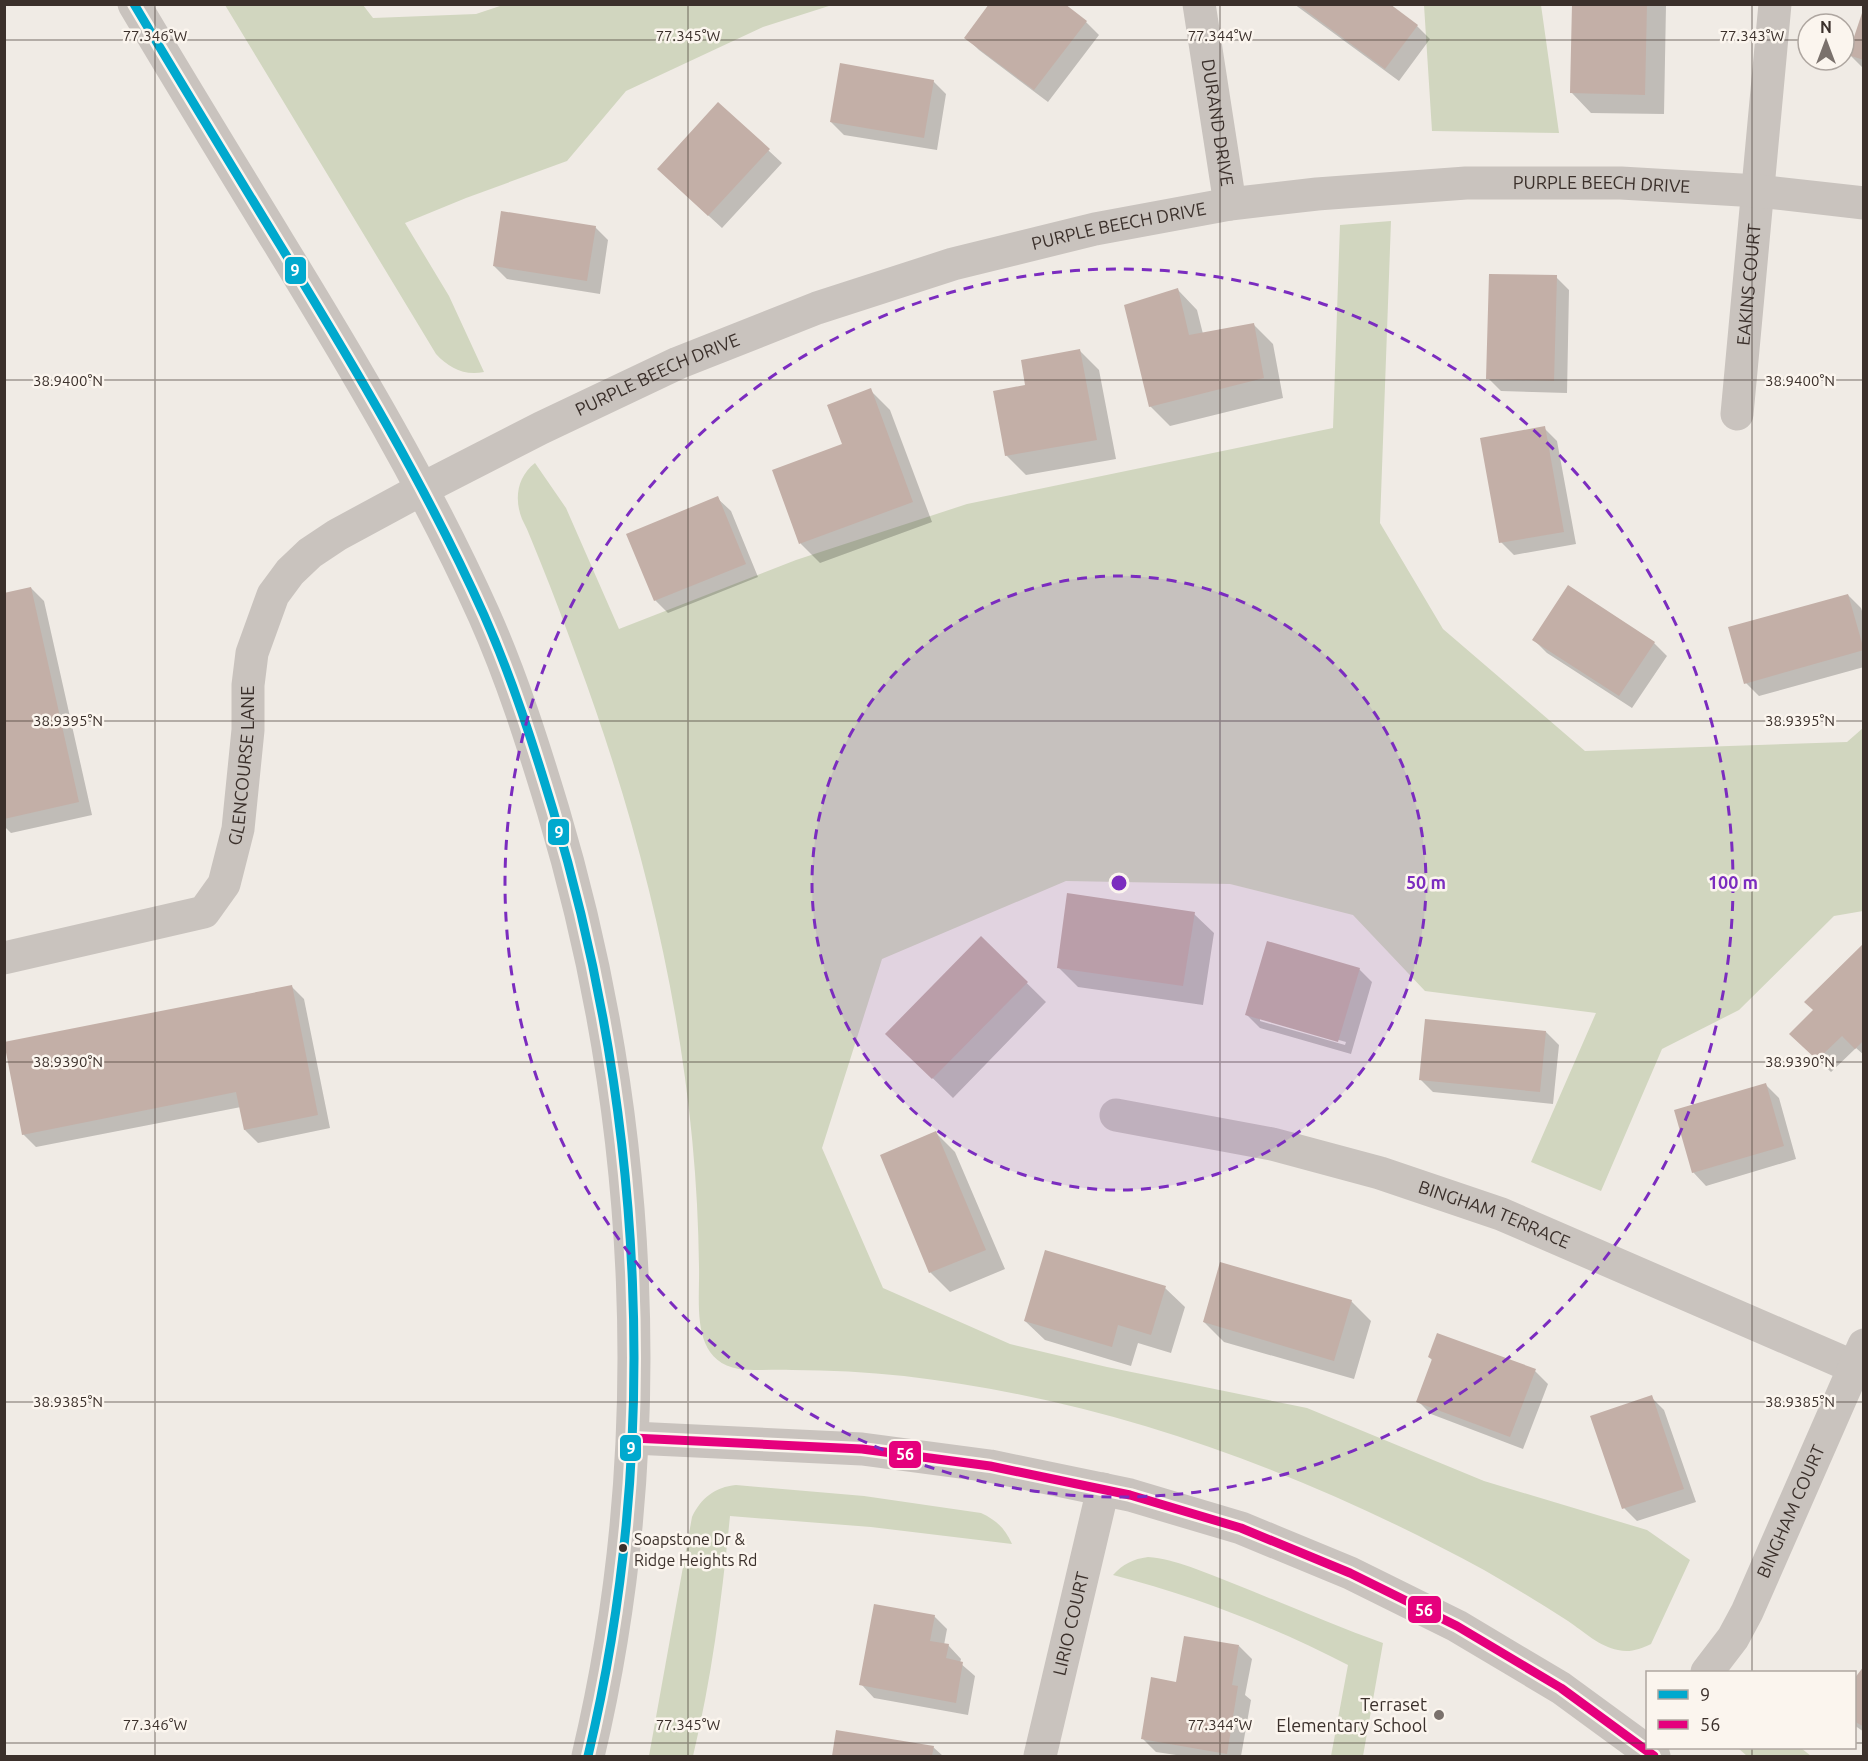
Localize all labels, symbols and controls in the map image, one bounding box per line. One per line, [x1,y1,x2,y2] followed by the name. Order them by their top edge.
[1796,12,1856,72] north arrow
[1820,18,1832,36] text: N
[123,27,187,44] text: 77.346°W
[656,27,720,44] text: 77.345°W
[1188,27,1252,44] text: 77.344°W
[1720,27,1784,44] text: 77.343°W
[1199,58,1238,187] street label: DURAND DRIVE
[1513,172,1691,196] street label: PURPLE BEECH DRIVE
[1029,198,1207,253] street label: PURPLE BEECH DRIVE
[1732,223,1764,346] street label: EAKINS COURT
[284,256,307,285] line badge: 9
[290,261,300,279] text: 9
[572,329,742,419] street label: PURPLE BEECH DRIVE
[33,372,103,389] text: 38.9400°N
[1765,372,1835,389] text: 38.9400°N
[223,686,257,847] street label: GLENCOURSE LANE
[33,712,103,729] text: 38.9395°N
[1765,712,1835,729] text: 38.9395°N
[547,818,570,846] line badge: 9
[554,823,564,841] text: 9
[1406,872,1446,892] text: 50 m
[1708,872,1758,892] text: 100 m
[1109,873,1129,893] centre of rings
[33,1053,103,1070] text: 38.9390°N
[1765,1053,1835,1070] text: 38.9390°N
[1416,1176,1573,1252] street label: BINGHAM TERRACE
[33,1393,103,1410] text: 38.9385°N
[1765,1393,1835,1410] text: 38.9385°N
[619,1434,642,1462] line badge: 9
[626,1439,636,1457] text: 9
[888,1440,922,1469] line badge: 56
[1752,1442,1828,1581] street label: BINGHAM COURT
[896,1445,914,1463] text: 56
[634,1530,757,1569] place label: Soapstone Dr & Ridge Heights Rd
[617,1542,629,1554] marker: Soapstone Dr & Ridge Heights Rd
[1048,1569,1092,1677] street label: LIRIO COURT
[1407,1595,1442,1624] line badge: 56
[1415,1601,1433,1619] text: 56
[1646,1671,1856,1749] legend
[1700,1684,1710,1704] text: 9
[1276,1694,1427,1735] place label: Terraset Elementary School
[1432,1708,1446,1722] marker: Terraset Elementary School
[1700,1714,1720,1734] text: 56
[123,1716,187,1733] text: 77.346°W
[656,1716,720,1733] text: 77.345°W
[1188,1716,1252,1733] text: 77.344°W

